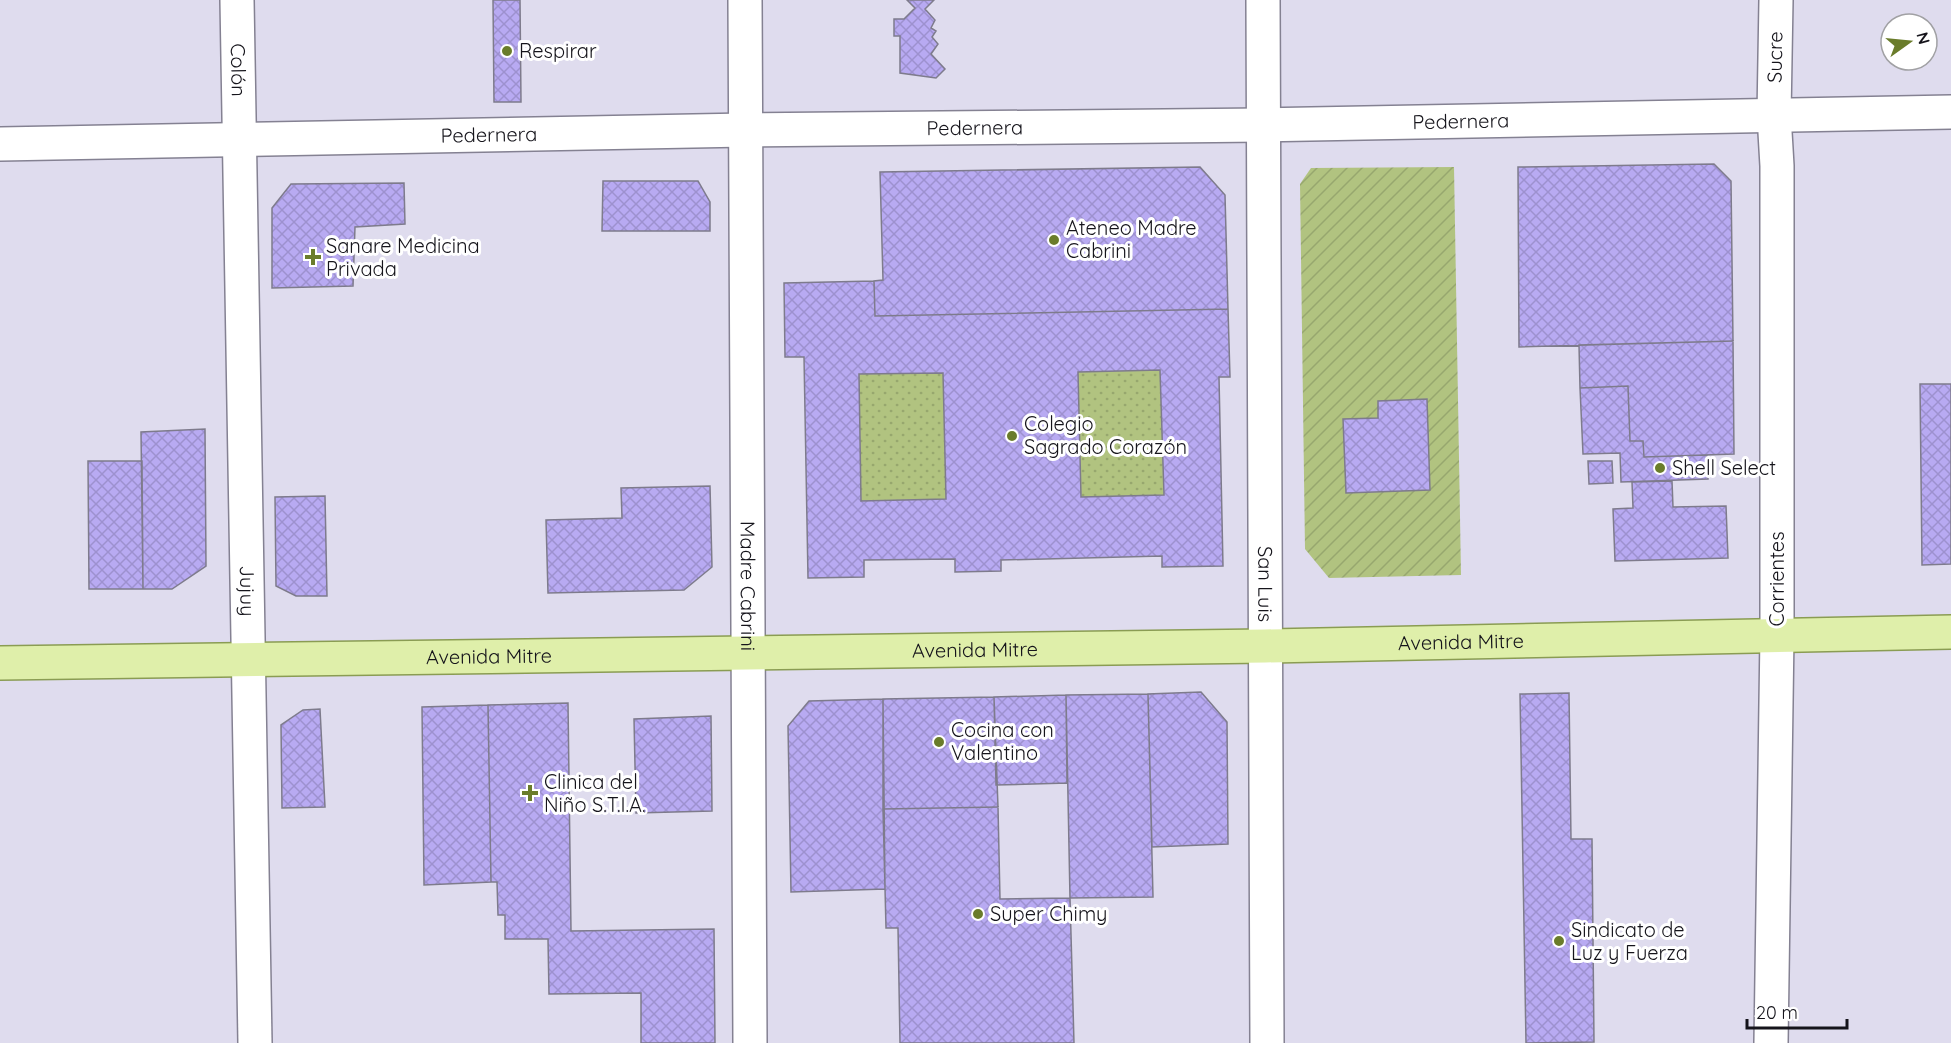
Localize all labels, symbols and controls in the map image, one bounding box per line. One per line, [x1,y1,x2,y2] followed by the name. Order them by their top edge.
[1879,12,1939,72] north arrow
[1912,30,1935,46] text: N
[1762,31,1787,83] street label: Sucre
[519,38,597,63] place label: Respirar
[226,43,252,97] street label: Colón
[500,44,514,58] marker: Respirar
[1412,107,1509,134] street label: Pedernera
[926,114,1023,140] street label: Pedernera
[440,121,537,148] street label: Pedernera
[1066,215,1197,263] place label: Ateneo Madre Cabrini
[326,233,480,281] place label: Sanare Medicina Privada
[1047,233,1061,247] marker: Ateneo Madre Cabrini
[304,248,322,266] marker: Sanare Medicina Privada
[1024,411,1187,459] place label: Colegio Sagrado Corazón
[1005,429,1019,443] marker: Colegio Sagrado Corazón
[1672,455,1776,480] place label: Shell Select
[1653,461,1667,475] marker: Shell Select
[735,521,761,651] street label: Madre Cabrini
[1764,531,1789,627] street label: Corrientes
[1253,546,1278,622] street label: San Luis
[235,565,261,617] street label: Jujuy
[1398,628,1524,655] street label: Avenida Mitre
[912,636,1038,663] street label: Avenida Mitre
[426,643,552,669] street label: Avenida Mitre
[951,717,1054,765] place label: Cocina con Valentino
[932,735,946,749] marker: Cocina con Valentino
[544,769,646,817] place label: Clinica del Niño S.T.I.A.
[521,784,539,802] marker: Clinica del Niño S.T.I.A.
[990,901,1107,926] place label: Super Chimy
[971,907,985,921] marker: Super Chimy
[1571,917,1688,965] place label: Sindicato de Luz y Fuerza
[1552,934,1566,948] marker: Sindicato de Luz y Fuerza
[1747,992,1848,1030] scale bar
[1756,1001,1798,1024] text: 20 m

